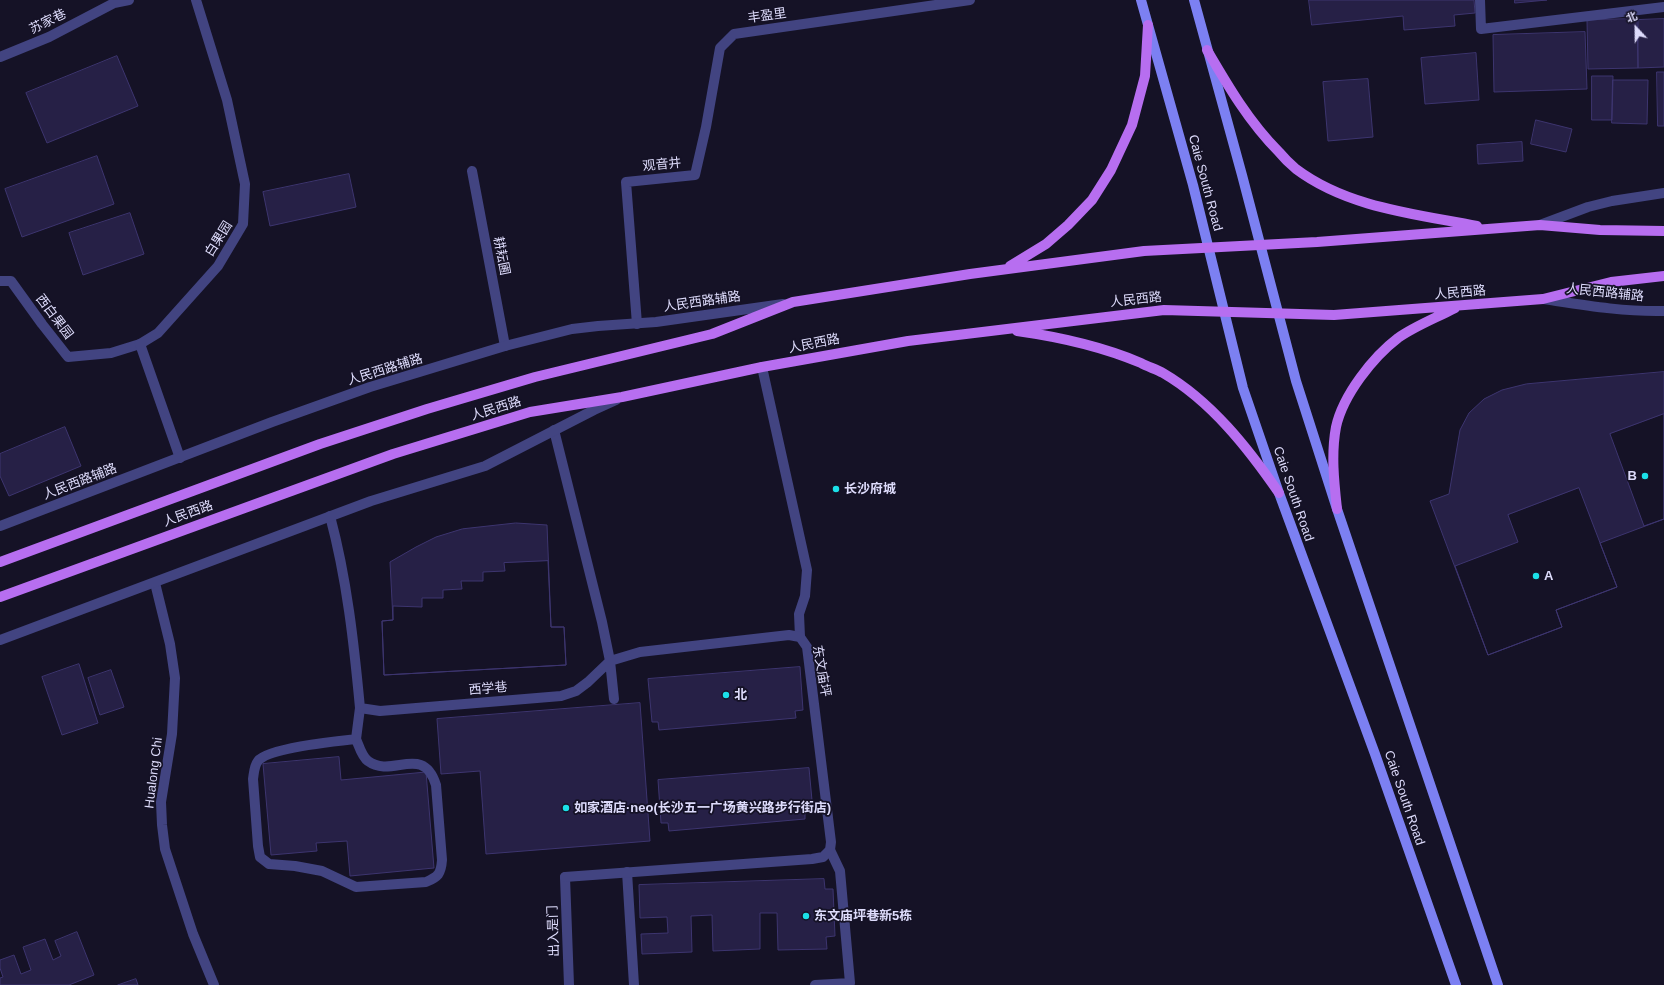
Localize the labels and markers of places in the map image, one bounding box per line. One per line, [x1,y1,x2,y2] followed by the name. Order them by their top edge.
[1628,468,1637,484] place label: B
[1640,471,1650,481] marker: B
[844,481,896,497] place label: 长沙府城
[831,484,841,494] marker: 长沙府城
[1544,568,1553,584] place label: A
[1531,571,1541,581] marker: A
[734,687,747,703] place label: 北
[721,690,731,700] marker: 北
[574,800,831,816] place label: 如家酒店·neo(长沙五一广场黄兴路步行街店)
[561,803,571,813] marker: 如家酒店·neo(长沙五一广场黄兴路步行街店)
[814,908,912,924] place label: 东文庙坪巷新5栋
[801,911,811,921] marker: 东文庙坪巷新5栋

